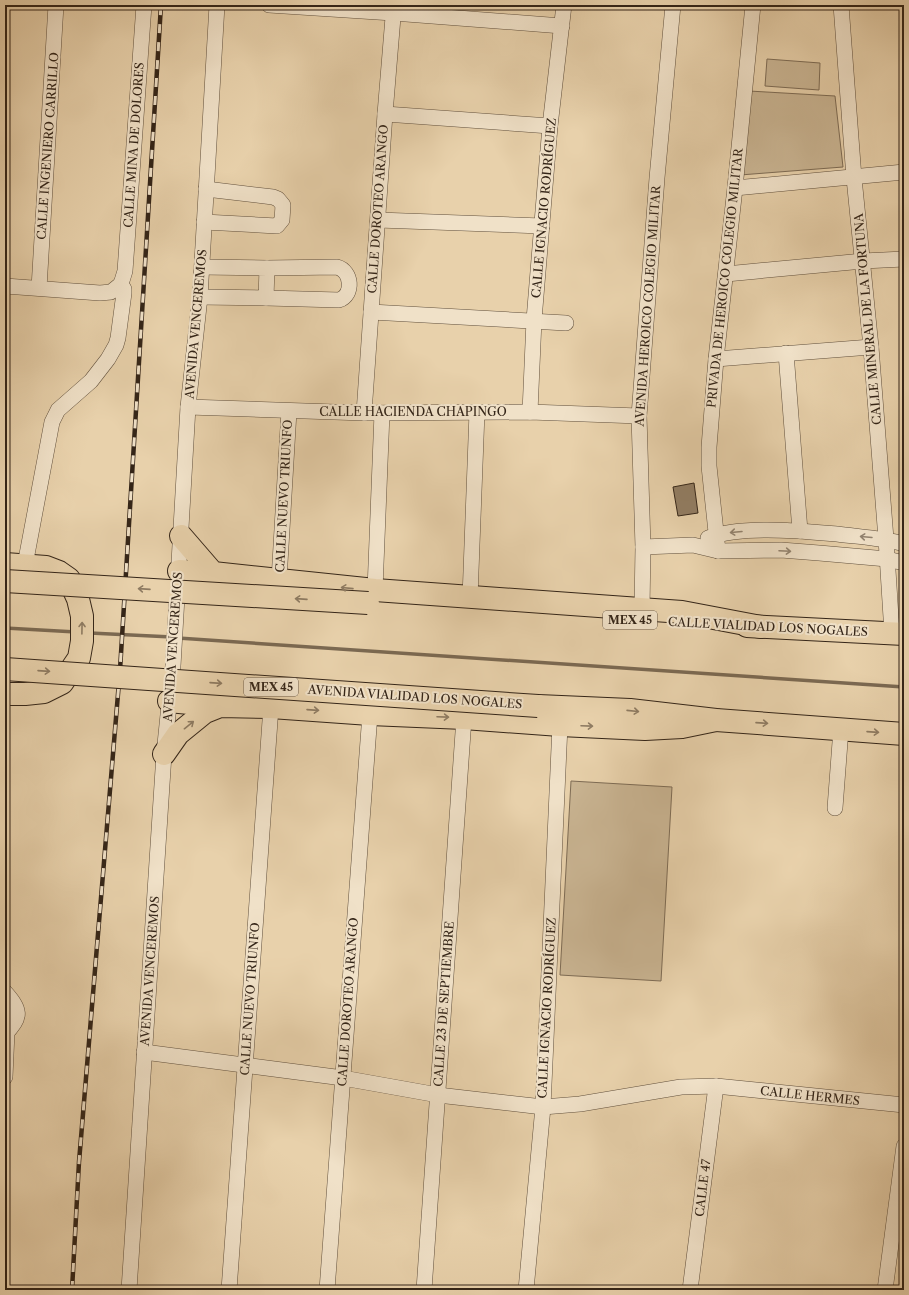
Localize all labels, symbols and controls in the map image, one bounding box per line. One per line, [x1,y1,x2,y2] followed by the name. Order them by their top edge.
[33,52,62,240] street label: CALLE INGENIERO CARRILLO
[120,62,147,228] street label: CALLE MINA DE DOLORES
[527,117,559,299] street label: CALLE IGNACIO RODRÍGUEZ
[364,124,391,294] street label: CALLE DOROTEO ARANGO
[703,146,746,408] street label: PRIVADA DE HEROICO COLEGIO MILITAR
[632,184,663,428] street label: AVENIDA HEROICO COLEGIO MILITAR
[851,212,884,425] street label: CALLE MINERAL DE LA FORTUNA
[181,248,210,400] street label: AVENIDA VENCEREMOS
[319,404,507,419] street label: CALLE HACIENDA CHAPINGO
[272,419,295,573] street label: CALLE NUEVO TRIUNFO
[730,528,743,536] one-way arrow
[860,533,873,541] one-way arrow
[778,547,791,554] one-way arrow
[160,571,185,723] street label: AVENIDA VENCEREMOS
[341,584,354,591] one-way arrow
[138,586,151,593] one-way arrow
[295,595,308,603] one-way arrow
[603,611,657,629] road number: MEX 45
[668,614,868,639] street label: CALLE VIALIDAD LOS NOGALES
[78,622,86,635] one-way arrow
[37,667,50,674] one-way arrow
[244,678,298,696] road number: MEX 45
[209,679,222,686] one-way arrow
[306,681,523,711] street label: AVENIDA VIALIDAD LOS NOGALES
[306,706,319,714] one-way arrow
[626,707,639,714] one-way arrow
[436,713,449,721] one-way arrow
[184,720,194,729] one-way arrow
[755,720,768,727] one-way arrow
[580,722,593,729] one-way arrow
[866,728,879,735] one-way arrow
[137,895,162,1047] street label: AVENIDA VENCEREMOS
[334,917,361,1087] street label: CALLE DOROTEO ARANGO
[533,917,559,1099] street label: CALLE IGNACIO RODRÍGUEZ
[430,921,457,1087] street label: CALLE 23 DE SEPTIEMBRE
[237,922,262,1076] street label: CALLE NUEVO TRIUNFO
[759,1083,861,1108] street label: CALLE HERMES
[692,1158,714,1218] street label: CALLE 47

